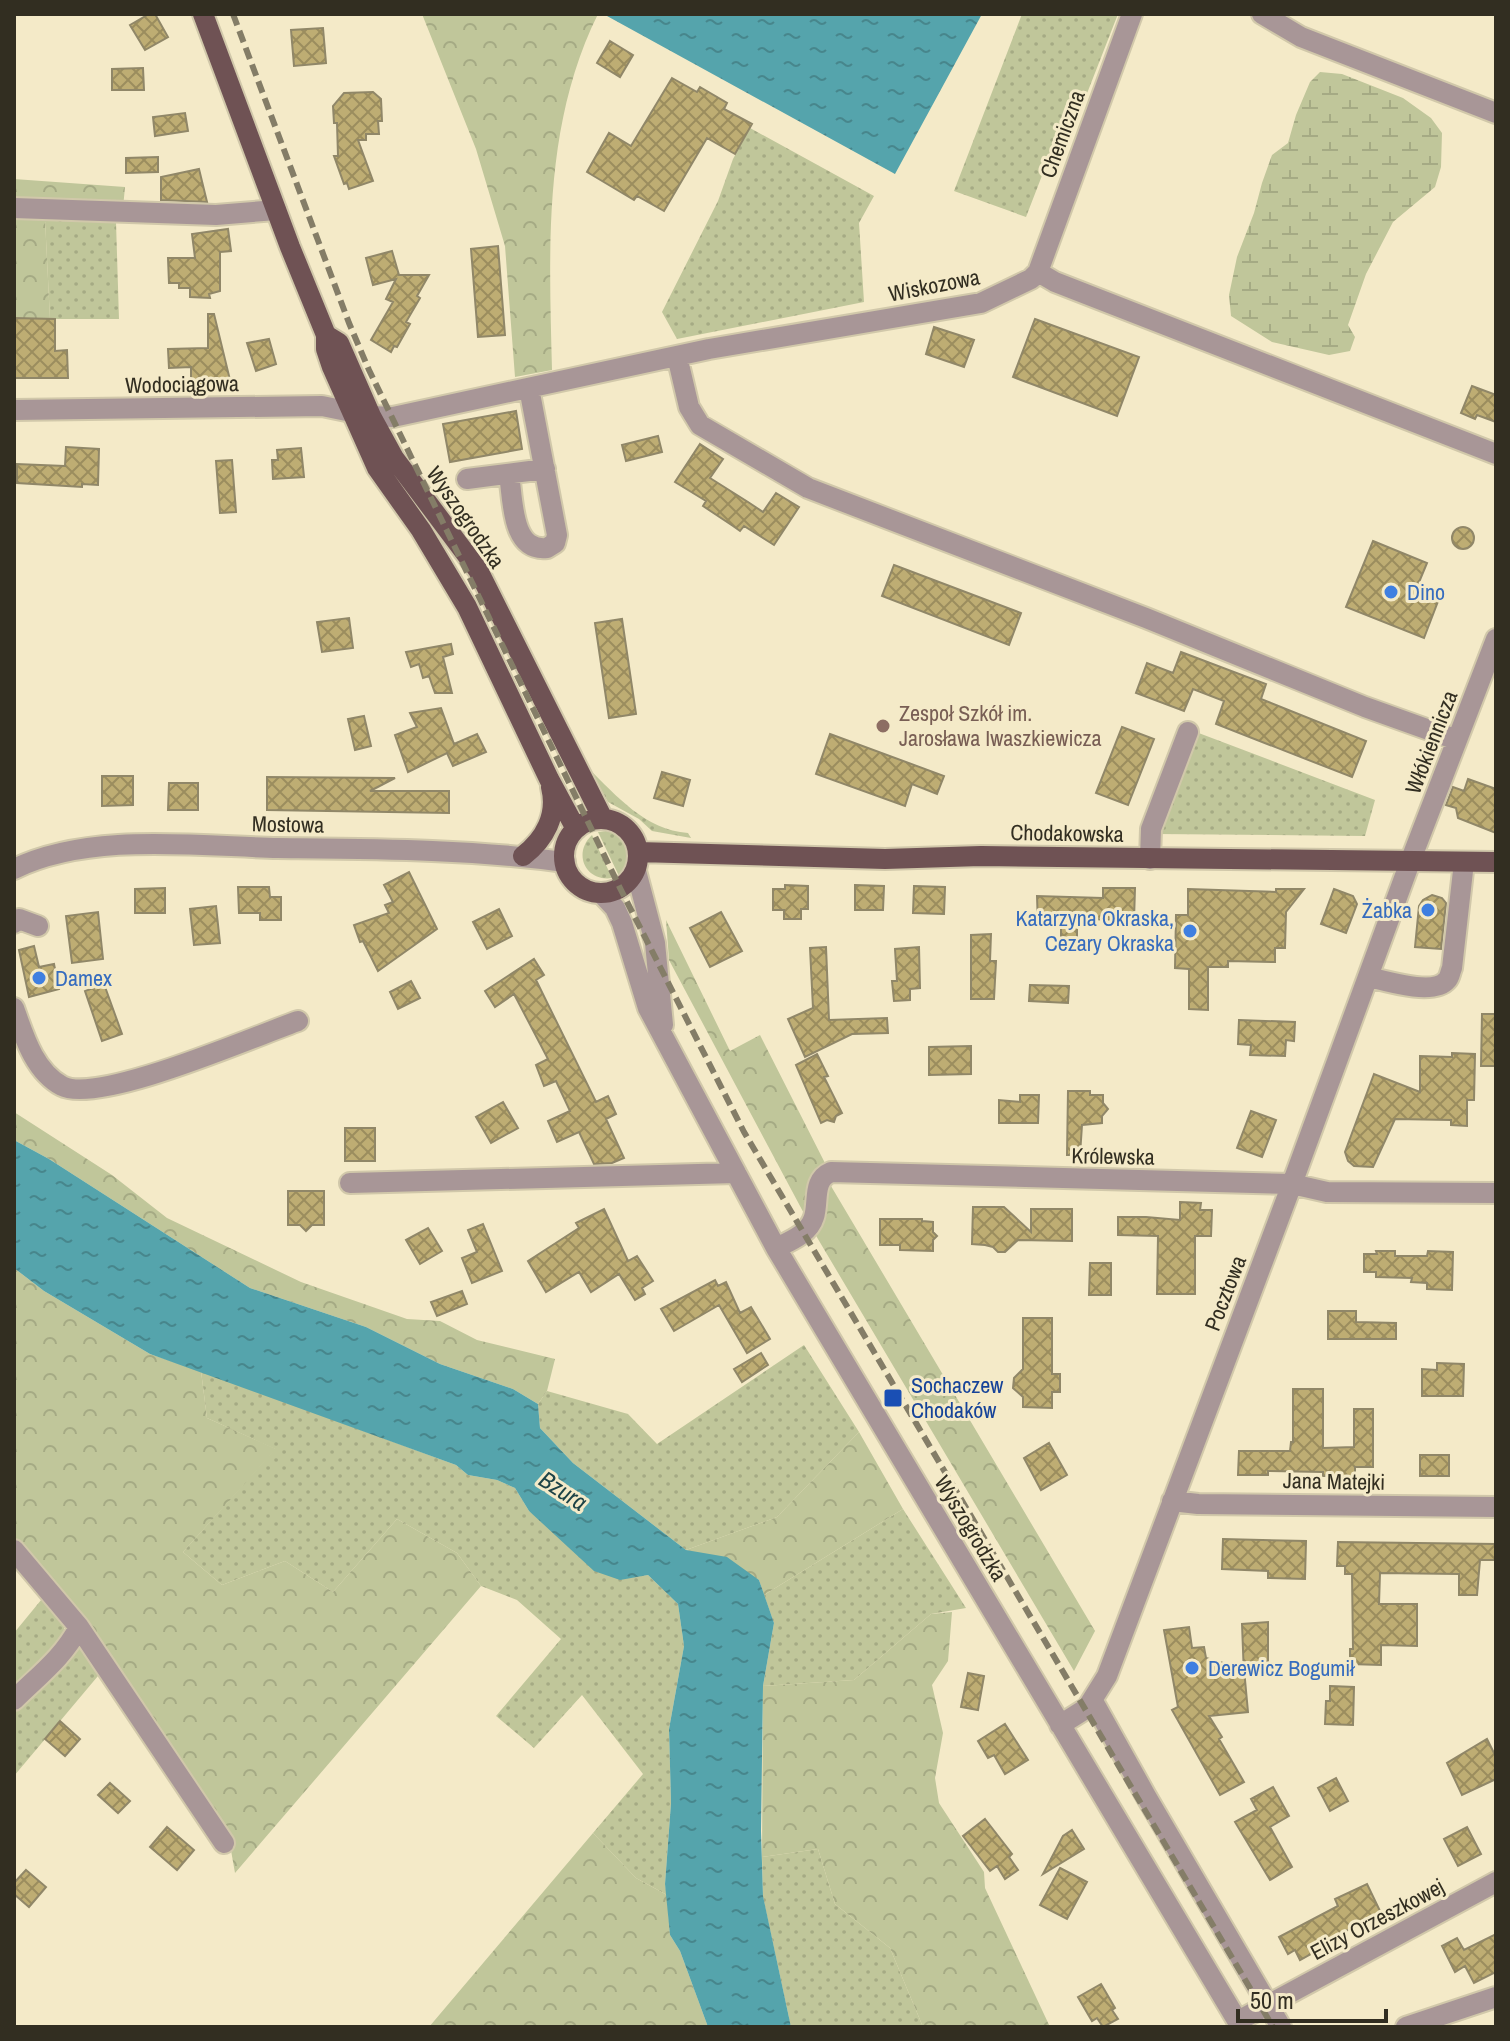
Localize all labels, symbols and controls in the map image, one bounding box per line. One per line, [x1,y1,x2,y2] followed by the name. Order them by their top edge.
[1032,86,1092,182] street label: Chemiczna
[886,261,982,309] street label: Wiskozowa
[125,368,239,400] street label: Wodociągowa
[420,460,512,574] street label: Wyszogrodzka
[1407,577,1445,607] place label: Dino
[1382,583,1400,601] marker: Dino
[1398,686,1464,798] street label: Włókiennicza
[899,698,1102,753] place label: Zespoł Szkół im. Jarosława Iwaszkiewicza
[874,717,892,735] marker: Zespoł Szkół im. Jarosława Iwaszkiewicza
[252,808,324,840] street label: Mostowa
[1010,817,1124,849] street label: Chodakowska
[1362,895,1412,925] place label: Żabka
[1419,901,1437,919] marker: Żabka
[1016,903,1174,958] place label: Katarzyna Okraska, Cezary Okraska
[1181,922,1199,940] marker: Katarzyna Okraska, Cezary Okraska
[55,963,112,993] place label: Damex
[30,969,48,987] marker: Damex
[1071,1140,1155,1172] street label: Królewska
[1197,1251,1253,1335] street label: Pocztowa
[911,1370,1003,1425] place label: Sochaczew Chodaków
[882,1387,904,1409] marker: Sochaczew Chodaków
[533,1463,594,1518] water label: Bzura
[1283,1465,1385,1497] street label: Jana Matejki
[928,1470,1014,1586] street label: Wyszogrodzka
[1208,1653,1355,1683] place label: Derewicz Bogumił
[1183,1659,1201,1677] marker: Derewicz Bogumił
[1305,1871,1449,1967] street label: Elizy Orzeszkowej
[1238,1973,1386,2023] scale bar
[1250,1984,1294,2016] text: 50 m

